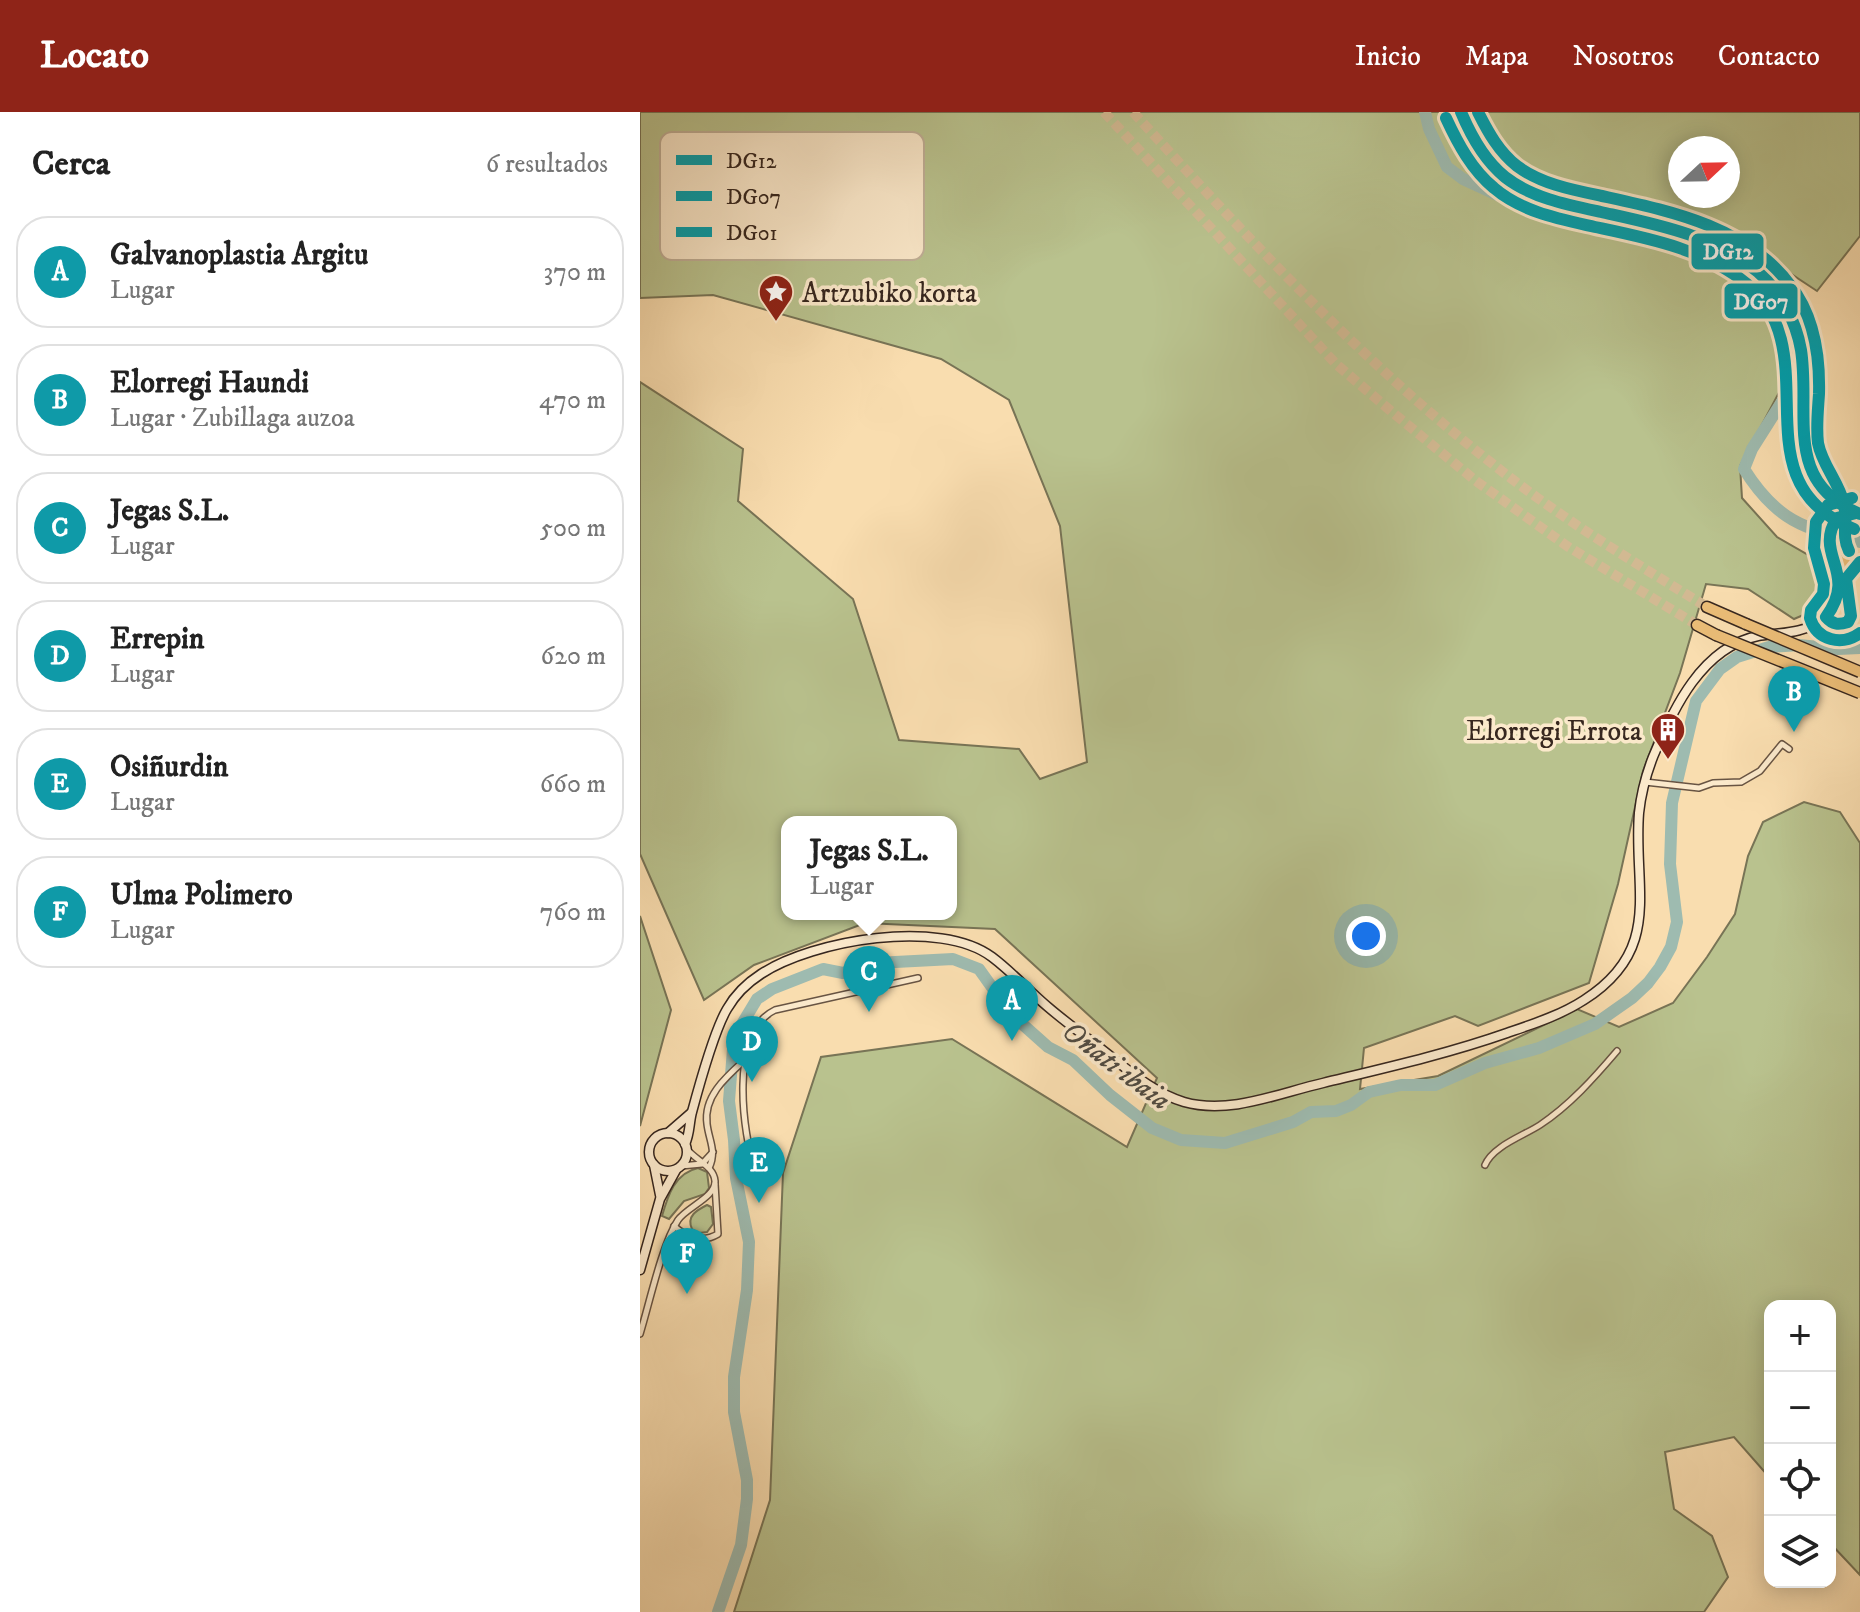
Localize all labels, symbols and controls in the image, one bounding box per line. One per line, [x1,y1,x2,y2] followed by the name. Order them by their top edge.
[40,32,149,80] text: Locato
[1355,39,1421,74] text: Inicio
[1465,39,1528,74] text: Mapa
[1572,39,1674,74] text: Nosotros
[1718,39,1820,74] text: Contacto
[660,132,924,260] legend
[1668,136,1740,208] north arrow
[32,143,110,185] text: Cerca
[486,148,608,181] text: 6 resultados
[726,148,777,175] text: DG12
[726,184,781,211] text: DG07
[726,220,778,247] text: DG01
[1690,232,1765,271] line badge: DG12
[110,237,368,274] text: Galvanoplastia Argitu
[1703,239,1755,266] text: DG12
[52,256,68,289] text: A
[544,256,606,289] text: 370 m
[757,273,795,323] place icon: Artzubiko korta
[110,274,175,307] text: Lugar
[802,276,977,311] place label: Artzubiko korta
[1723,282,1799,320] line badge: DG07
[1733,289,1789,316] text: DG07
[110,365,309,402] text: Elorregi Haundi
[52,384,68,417] text: B
[539,384,606,417] text: 470 m
[110,402,355,435] text: Lugar · Zubillaga auzoa
[110,493,229,530] text: Jegas S.L.
[51,512,69,545] text: C
[540,512,606,545] text: 500 m
[110,530,175,563] text: Lugar
[110,621,204,658] text: Errepin
[50,640,70,673] text: D
[541,640,606,673] text: 620 m
[110,658,175,691] text: Lugar
[1768,666,1820,732] pin: B
[1649,711,1687,761] building icon: Elorregi Errota
[1466,714,1642,749] place label: Elorregi Errota
[110,749,228,786] text: Osiñurdin
[51,768,69,801] text: E
[540,768,606,801] text: 660 m
[110,786,175,819] text: Lugar
[781,816,957,920] popup
[809,833,929,870] text: Jegas S.L.
[809,870,874,903] text: Lugar
[110,877,293,914] text: Ulma Polimero
[52,896,68,929] text: F
[540,896,606,929] text: 760 m
[110,914,175,947] text: Lugar
[1346,916,1386,956] your location
[843,946,895,1012] pin: C
[986,975,1038,1041] pin: A
[1054,1013,1178,1119] water label: Oñati ibaia
[726,1016,778,1082] pin: D
[733,1137,785,1203] pin: E
[661,1228,713,1294] pin: F
[1764,1300,1836,1588] map controls
[1764,1300,1836,1372] button: +
[1764,1372,1836,1444] button: −
[1764,1444,1836,1516] button: locate
[1764,1516,1836,1588] button: layers

